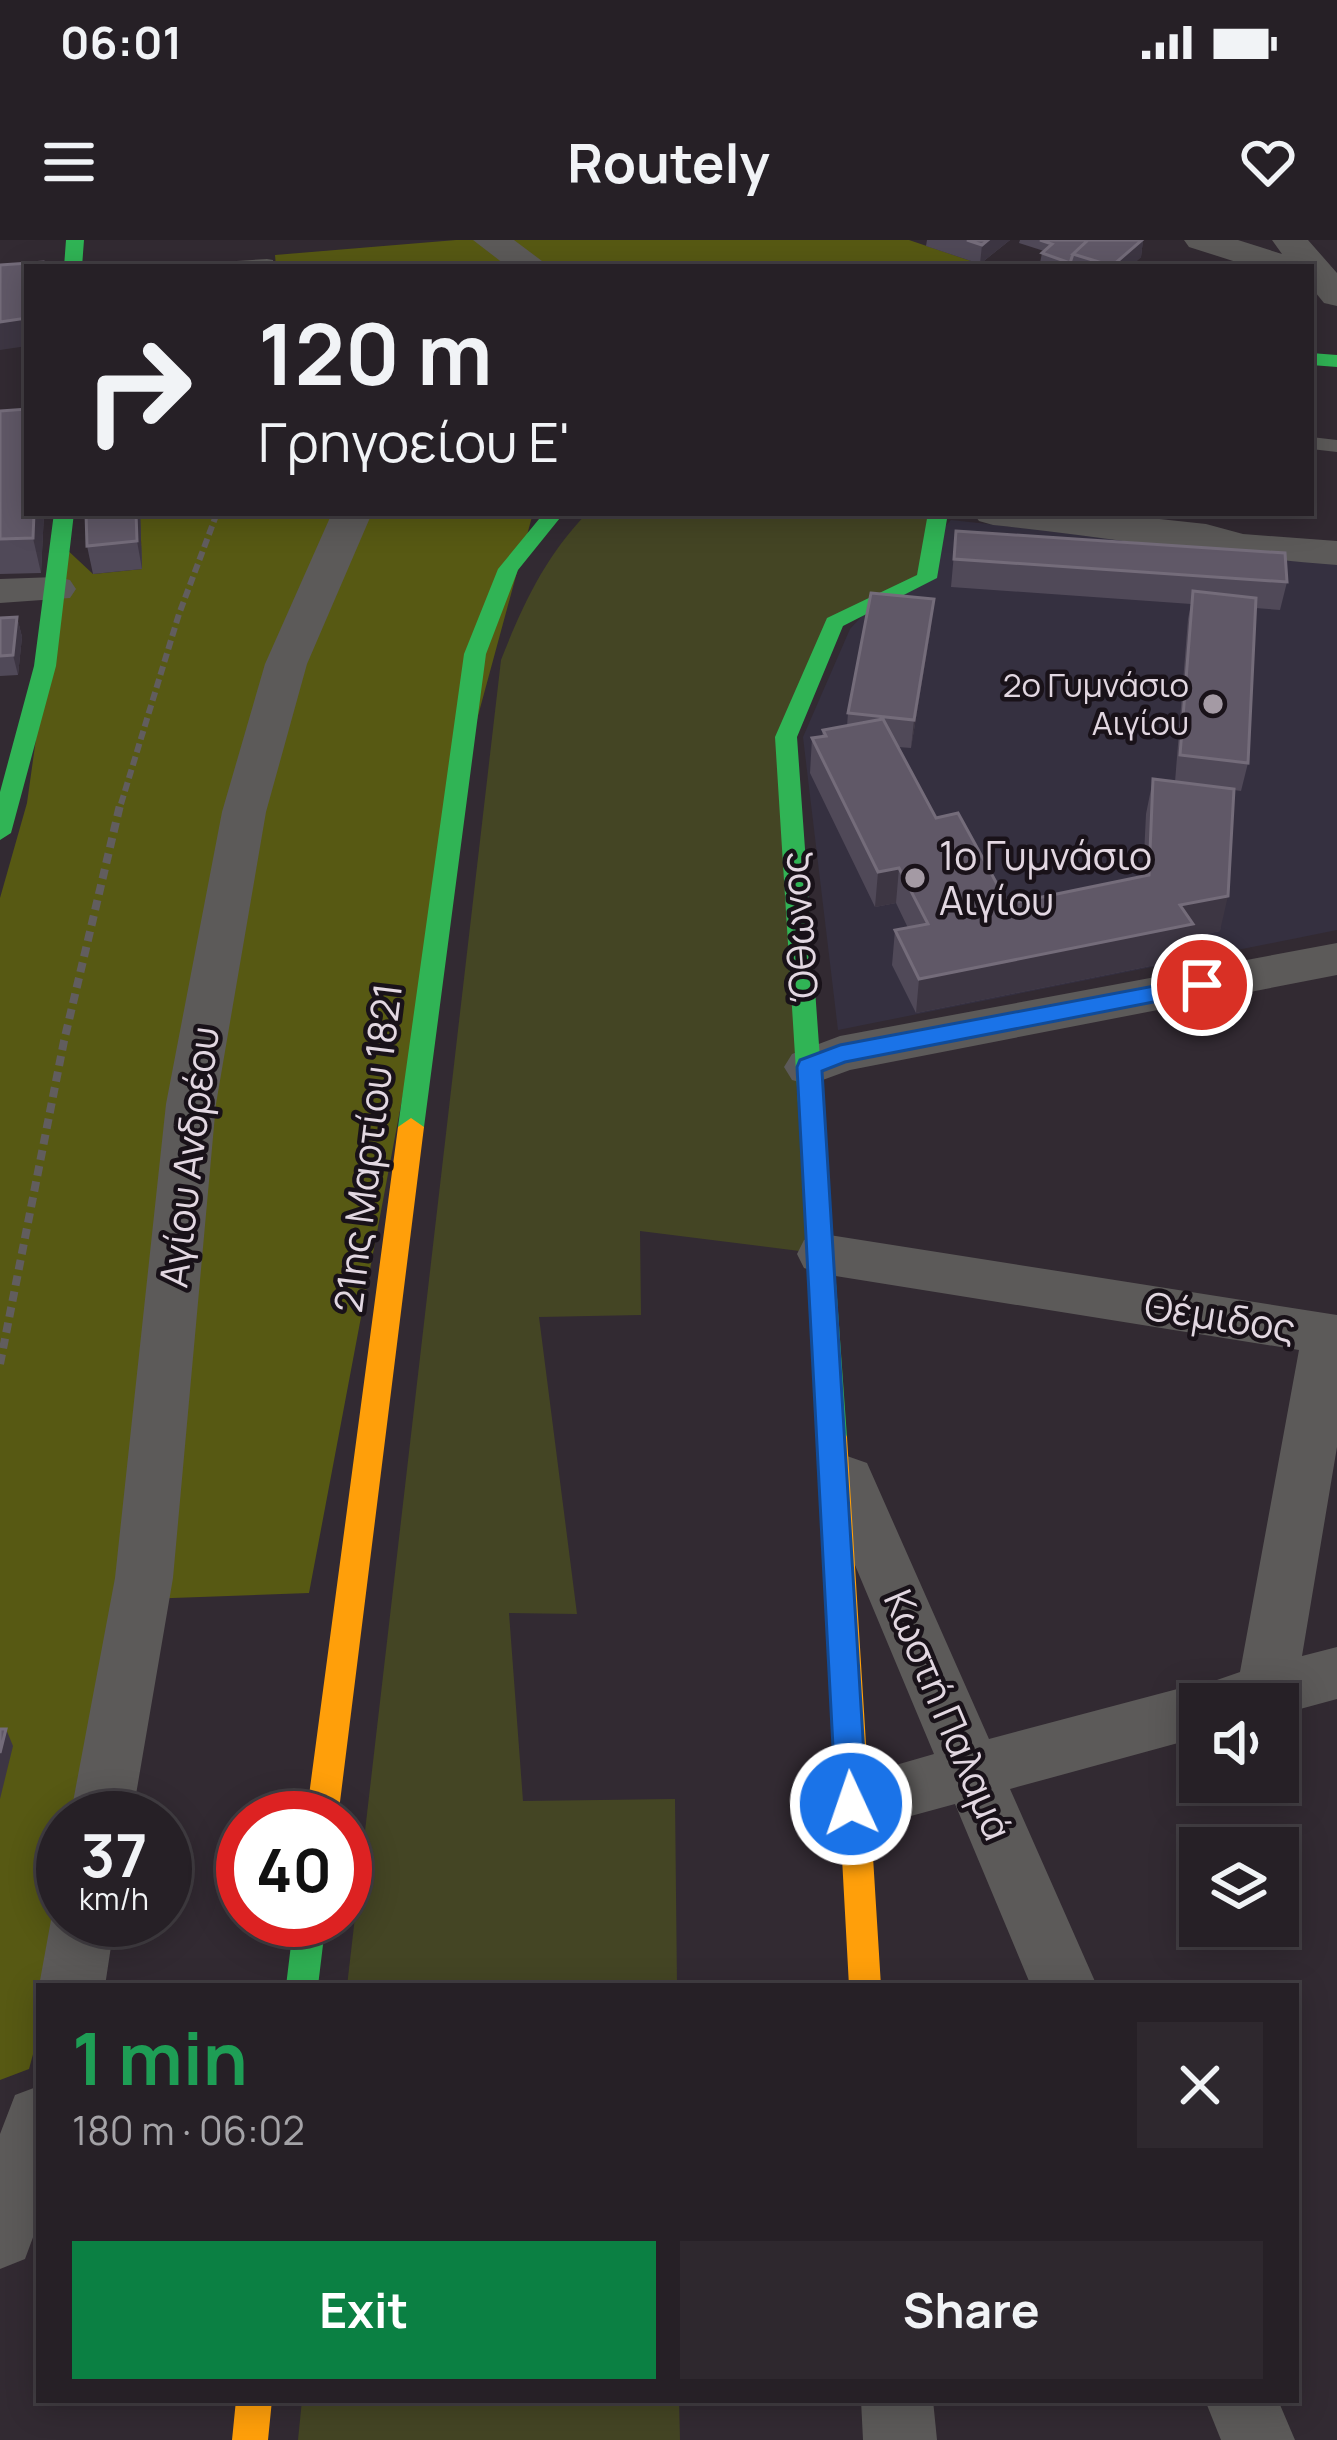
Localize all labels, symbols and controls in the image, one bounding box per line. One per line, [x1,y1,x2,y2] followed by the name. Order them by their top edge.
[60,11,182,73] text: 06:01
[567,125,770,199] text: Routely
[36,129,102,195] icon: menu
[1235,129,1301,195] icon: heart
[258,295,492,410] text: 120 m
[60,312,216,468] icon: right
[258,404,571,478] text: Γρηγοείου Ε'
[1003,662,1189,745] place label: 2ο Γυμνάσιο Αιγίου
[1200,691,1226,717] marker: 2ο Γυμνάσιο Αιγίου
[939,828,1152,927] place label: 1ο Γυμνάσιο Αιγίου
[766,850,830,1004] street label: Όθωνος
[902,865,928,891] marker: 1ο Γυμνάσιο Αιγίου
[1151,934,1253,1036] pin
[1169,952,1235,1018] icon: arrive
[320,980,414,1315] street label: 21ης Μαρτίου 1821
[145,1023,231,1290] street label: Αγίου Ανδρέου
[1141,1277,1299,1355] street label: Θέμιδος
[872,1581,1026,1848] street label: Κωστή Παλαμά
[1179,1683,1299,1947] map controls
[1179,1683,1299,1803] button: sound
[788,1741,914,1867] position arrow
[216,1791,372,1947] speed limit sign: 40
[81,1813,147,1895] text: 37
[1179,1827,1299,1947] button: layers
[79,1878,149,1919] text: km/h
[72,2008,248,2107] text: 1 min
[1137,2022,1263,2148] button: close
[72,2103,305,2157] text: 180 m · 06:02
[72,2241,656,2379] button: Exit
[680,2241,1263,2379] button: Share

